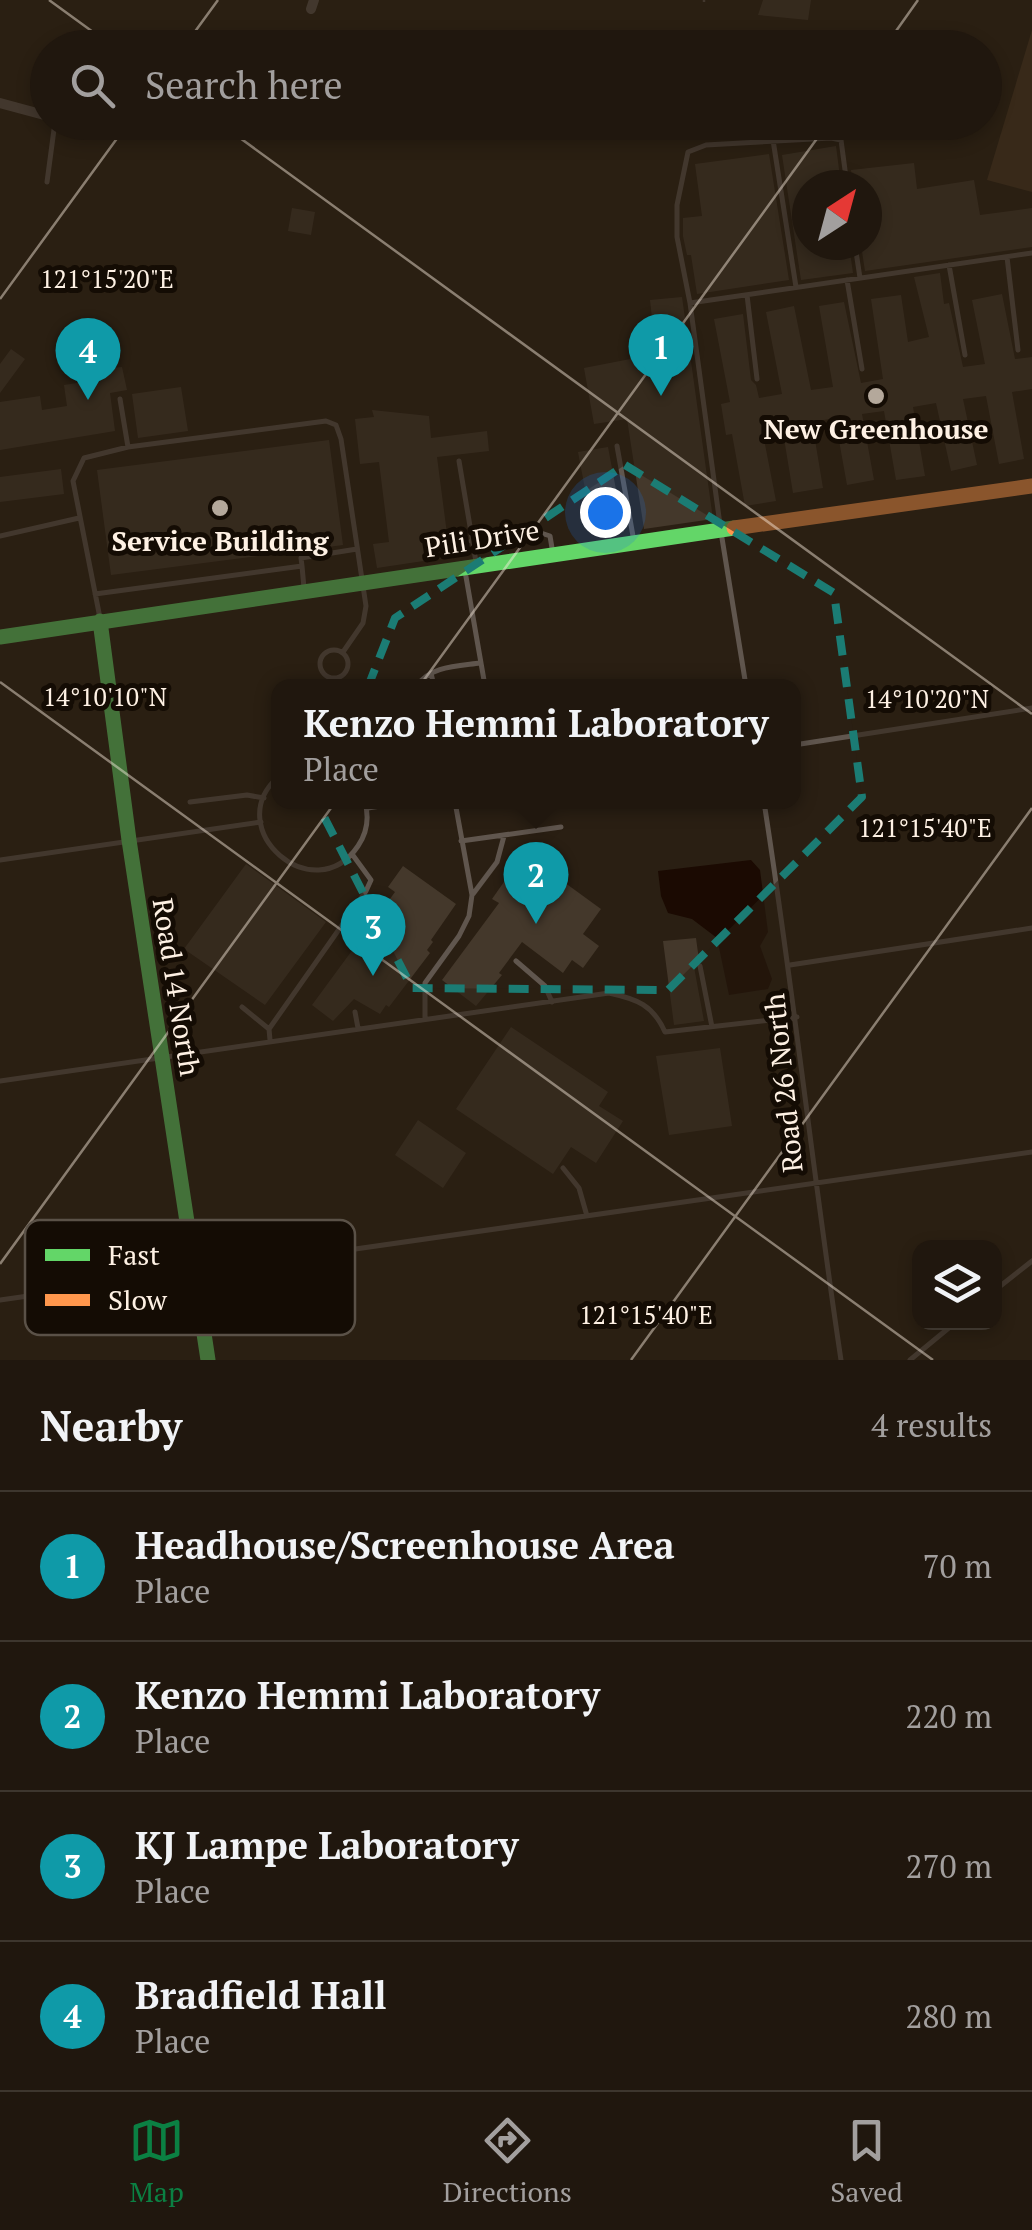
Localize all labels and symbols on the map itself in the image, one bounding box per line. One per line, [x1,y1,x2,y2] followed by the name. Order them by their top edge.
[792,170,882,260] north arrow
[40,262,174,295] text: 121°15'20"E
[628,314,694,396] pin: 1
[56,318,120,400] pin: 4
[865,385,887,407] marker: New Greenhouse
[763,410,989,447] place label: New Greenhouse
[580,487,631,538] your location
[209,497,231,519] marker: Service Building
[422,511,542,565] street label: Pili Drive
[111,522,330,559] place label: Service Building
[43,680,167,713] text: 14°10'10"N
[865,682,989,715] text: 14°10'20"N
[858,811,992,844] text: 121°15'40"E
[504,842,568,924] pin: 2
[340,894,406,976] pin: 3
[145,895,209,1079] street label: Road 14 North
[755,992,811,1174] street label: Road 26 North
[25,1220,355,1335] legend
[108,1236,160,1273] text: Fast
[108,1281,168,1318] text: Slow
[579,1298,713,1331] text: 121°15'40"E

